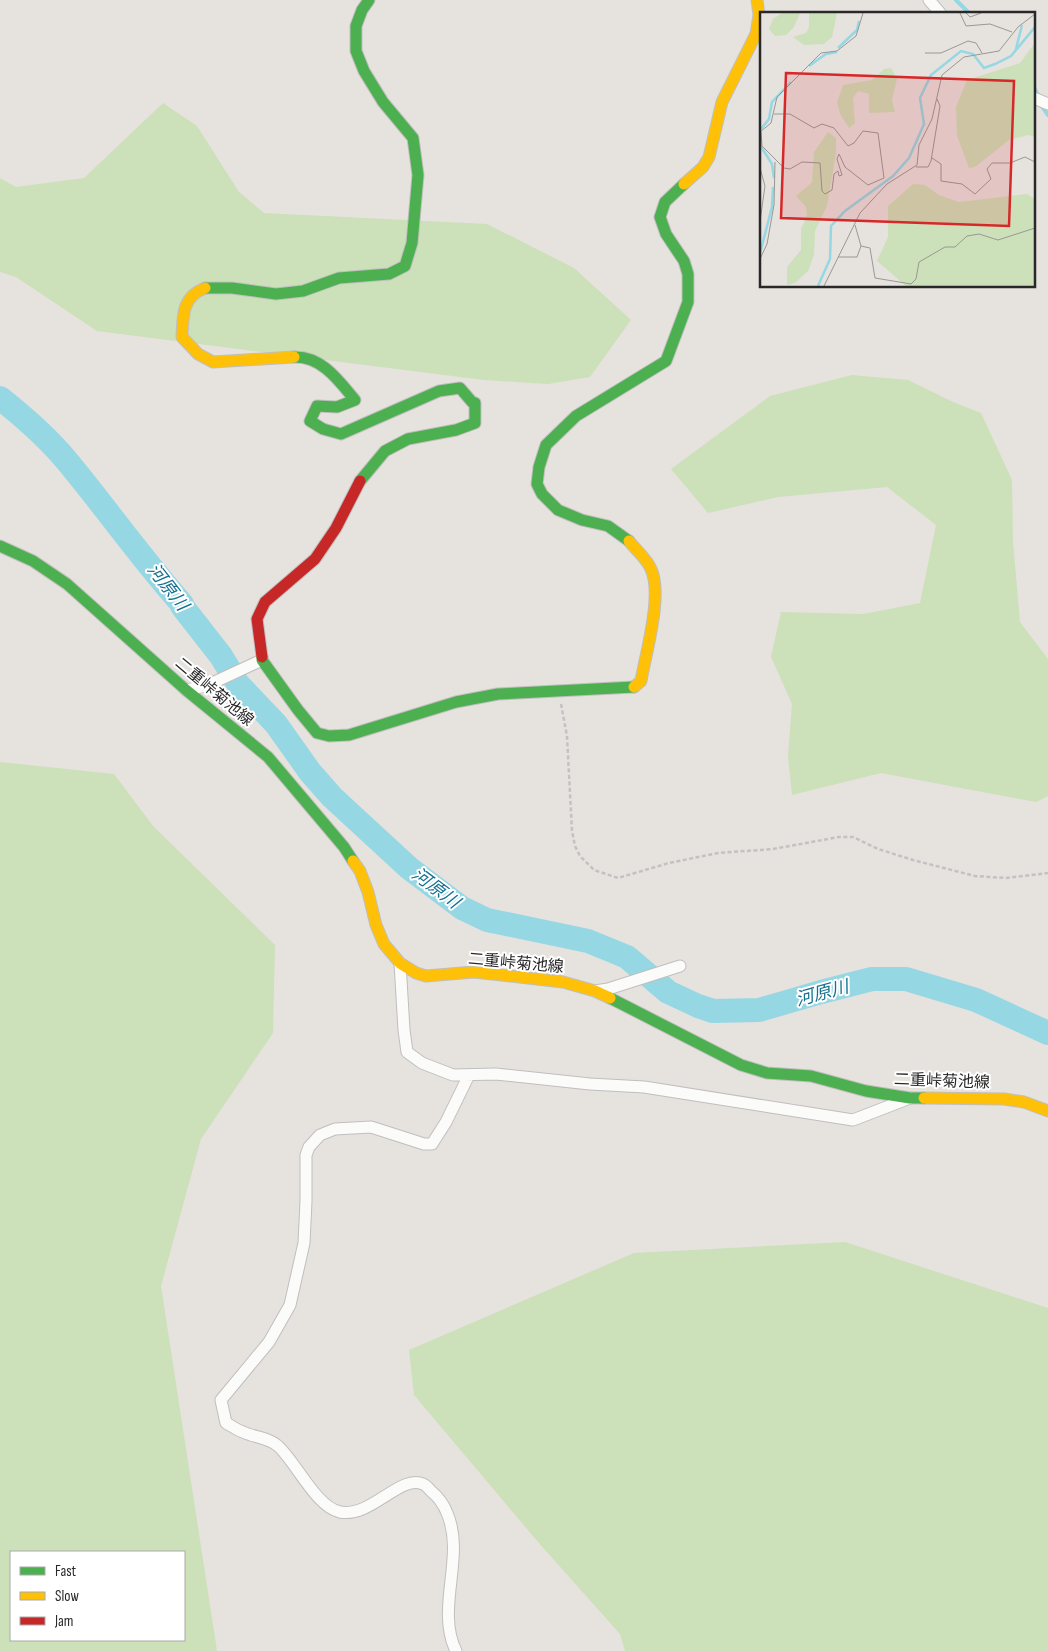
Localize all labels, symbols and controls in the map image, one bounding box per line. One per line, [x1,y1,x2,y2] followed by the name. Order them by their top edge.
[760,12,1036,288] inset map
[143,560,194,617] water label: 河原川
[171,654,257,730] street label: 二重峠菊池線
[408,864,465,914] water label: 河原川
[467,950,565,977] street label: 二重峠菊池線
[793,976,853,1011] water label: 河原川
[894,1070,990,1093] street label: 二重峠菊池線
[10,1551,185,1641] legend
[55,1562,77,1581] text: Fast
[55,1587,79,1606] text: Slow
[54,1612,73,1631] text: Jam

